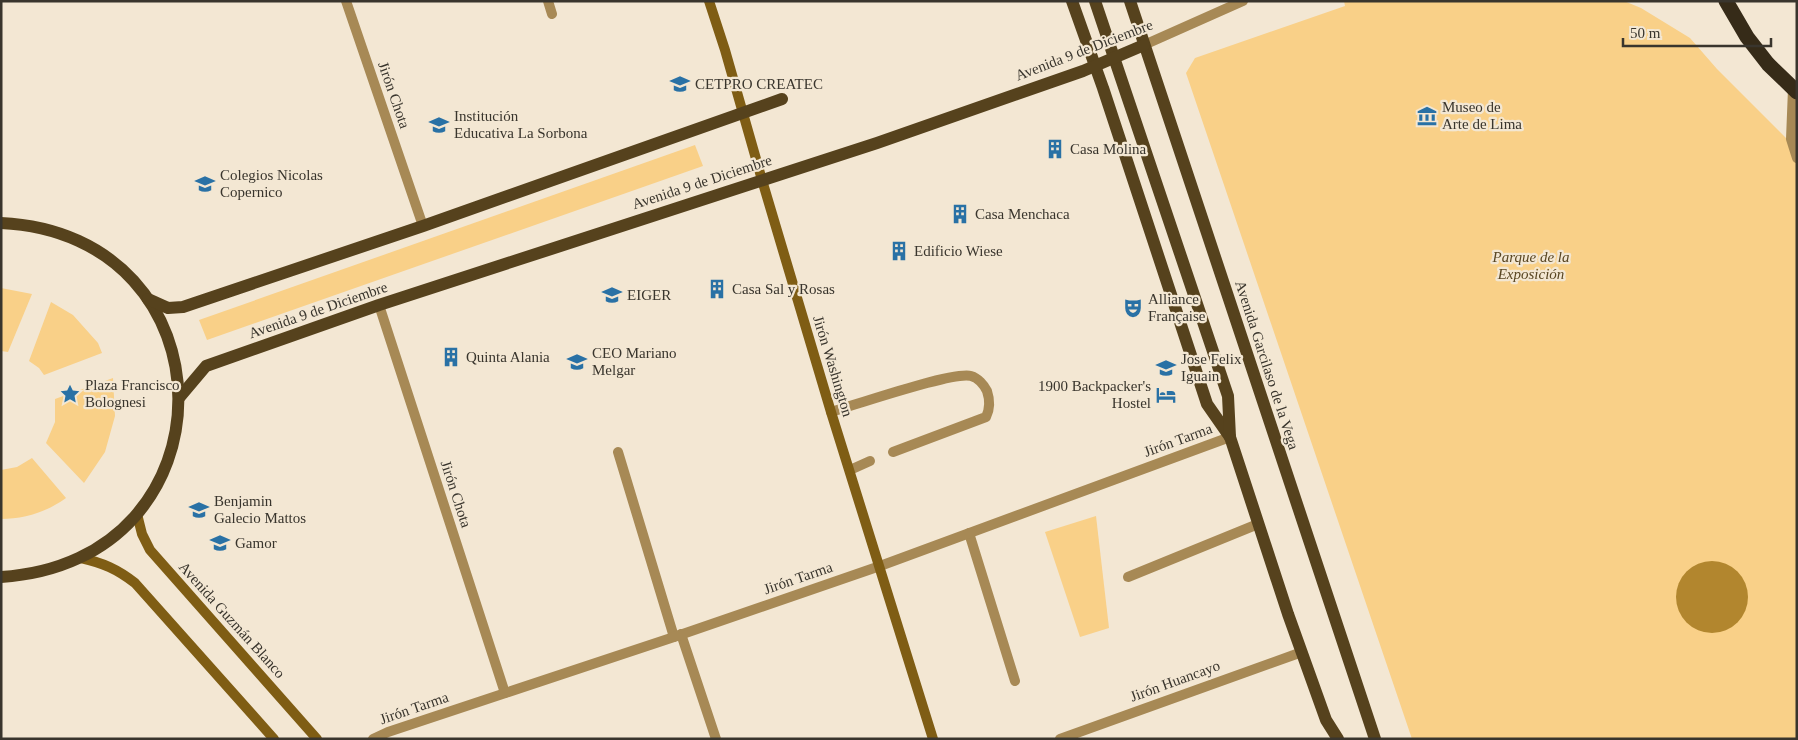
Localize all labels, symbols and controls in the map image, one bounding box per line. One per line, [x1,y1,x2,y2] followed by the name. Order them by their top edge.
[1623,15,1770,47] scale bar
[1013,16,1155,84] street label: Avenida 9 de Diciembre
[1630,25,1661,41] text: 50 m
[375,59,413,131] street label: Jirón Chota
[669,73,691,95] school or university icon: CETPRO CREATEC
[695,76,823,92] place label: CETPRO CREATEC
[1442,99,1522,132] place label: Museo de Arte de Lima
[1416,105,1438,127] museum icon: Museo de Arte de Lima
[454,108,588,141] place label: Institución Educativa La Sorbona
[428,114,450,136] school or university icon: Institución Educativa La Sorbona
[1044,138,1066,160] building icon: Casa Molina
[1070,141,1147,157] place label: Casa Molina
[630,152,774,212] street label: Avenida 9 de Diciembre
[220,167,323,200] place label: Colegios Nicolas Copernico
[194,173,216,195] school or university icon: Colegios Nicolas Copernico
[949,203,971,225] building icon: Casa Menchaca
[975,206,1070,222] place label: Casa Menchaca
[888,240,910,262] building icon: Edificio Wiese
[914,243,1003,259] place label: Edificio Wiese
[1492,249,1569,282] park label: Parque de la Exposición
[706,278,728,300] building icon: Casa Sal y Rosas
[1232,278,1302,452] street label: Avenida Garcilaso de la Vega
[246,279,390,341] street label: Avenida 9 de Diciembre
[732,281,835,297] place label: Casa Sal y Rosas
[601,284,623,306] school or university icon: EIGER
[627,287,671,303] place label: EIGER
[1148,291,1206,324] place label: Alliance Française
[1122,297,1144,319] theatre icon: Alliance Française
[810,314,856,419] street label: Jirón Washington
[592,345,677,378] place label: CEO Mariano Melgar
[440,346,462,368] building icon: Quinta Alania
[466,349,550,365] place label: Quinta Alania
[566,351,588,373] school or university icon: CEO Mariano Melgar
[1181,351,1242,384] place label: Jose Felix Iguain
[1155,357,1177,379] school or university icon: Jose Felix Iguain
[85,377,180,410] place label: Plaza Francisco Bolognesi
[1038,378,1151,411] place label: 1900 Backpacker's Hostel
[59,383,81,405] place icon: Plaza Francisco Bolognesi
[1155,384,1177,406] hotel icon: 1900 Backpacker's Hostel
[1142,420,1215,460] street label: Jirón Tarma
[438,458,474,530] street label: Jirón Chota
[214,493,306,526] place label: Benjamin Galecio Mattos
[188,499,210,521] school or university icon: Benjamin Galecio Mattos
[209,532,231,554] school or university icon: Gamor
[235,535,277,551] place label: Gamor
[176,559,288,681] street label: Avenida Guzmán Blanco
[762,559,835,597] street label: Jirón Tarma
[1128,657,1222,705] street label: Jirón Huancayo
[378,689,451,727] street label: Jirón Tarma

